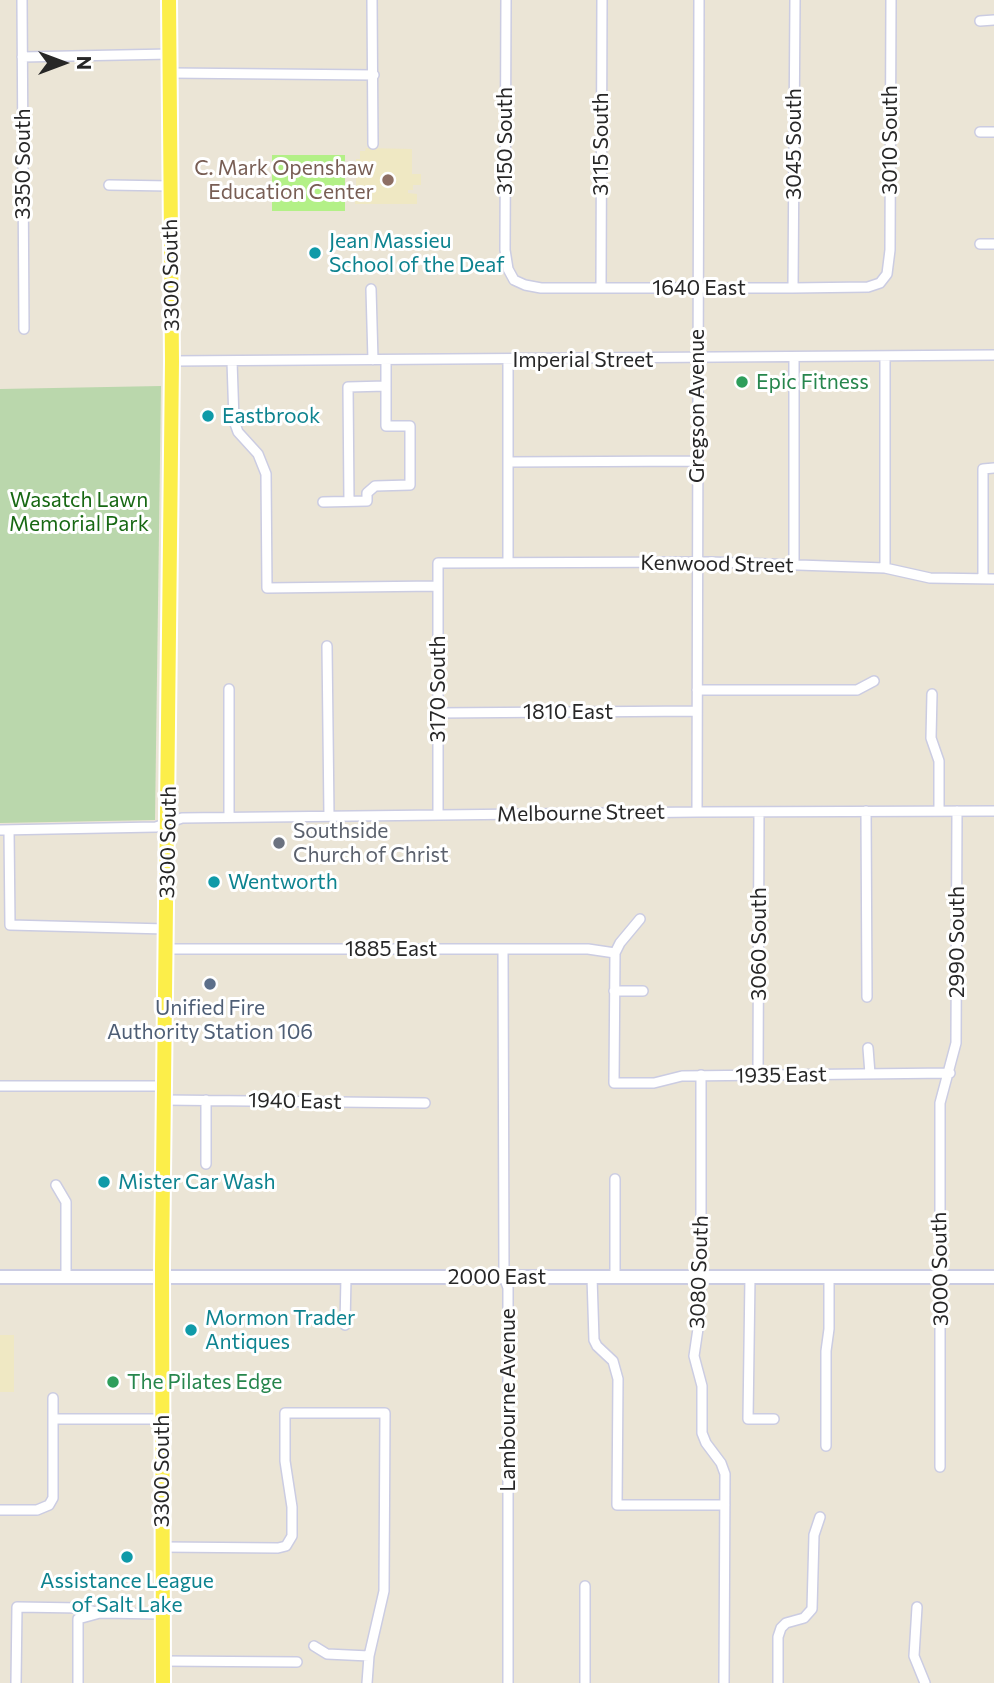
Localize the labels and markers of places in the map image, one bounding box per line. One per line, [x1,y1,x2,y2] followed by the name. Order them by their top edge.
[194,155,374,205] place label: C. Mark Openshaw Education Center
[380,172,396,188] marker: C. Mark Openshaw Education Center
[329,228,504,278] place label: Jean Massieu School of the Deaf
[307,245,323,261] marker: Jean Massieu School of the Deaf
[756,369,869,395] place label: Epic Fitness
[734,374,750,390] marker: Epic Fitness
[222,403,320,429] place label: Eastbrook
[200,408,216,424] marker: Eastbrook
[293,818,449,868] place label: Southside Church of Christ
[271,835,287,851] marker: Southside Church of Christ
[228,869,338,895] place label: Wentworth
[206,874,222,890] marker: Wentworth
[202,976,218,992] marker: Unified Fire Authority Station 106
[107,995,313,1045] place label: Unified Fire Authority Station 106
[118,1169,276,1195] place label: Mister Car Wash
[96,1174,112,1190] marker: Mister Car Wash
[205,1305,355,1355] place label: Mormon Trader Antiques
[183,1322,199,1338] marker: Mormon Trader Antiques
[127,1369,282,1395] place label: The Pilates Edge
[105,1374,121,1390] marker: The Pilates Edge
[119,1549,135,1565] marker: Assistance League of Salt Lake
[40,1568,214,1618] place label: Assistance League of Salt Lake

